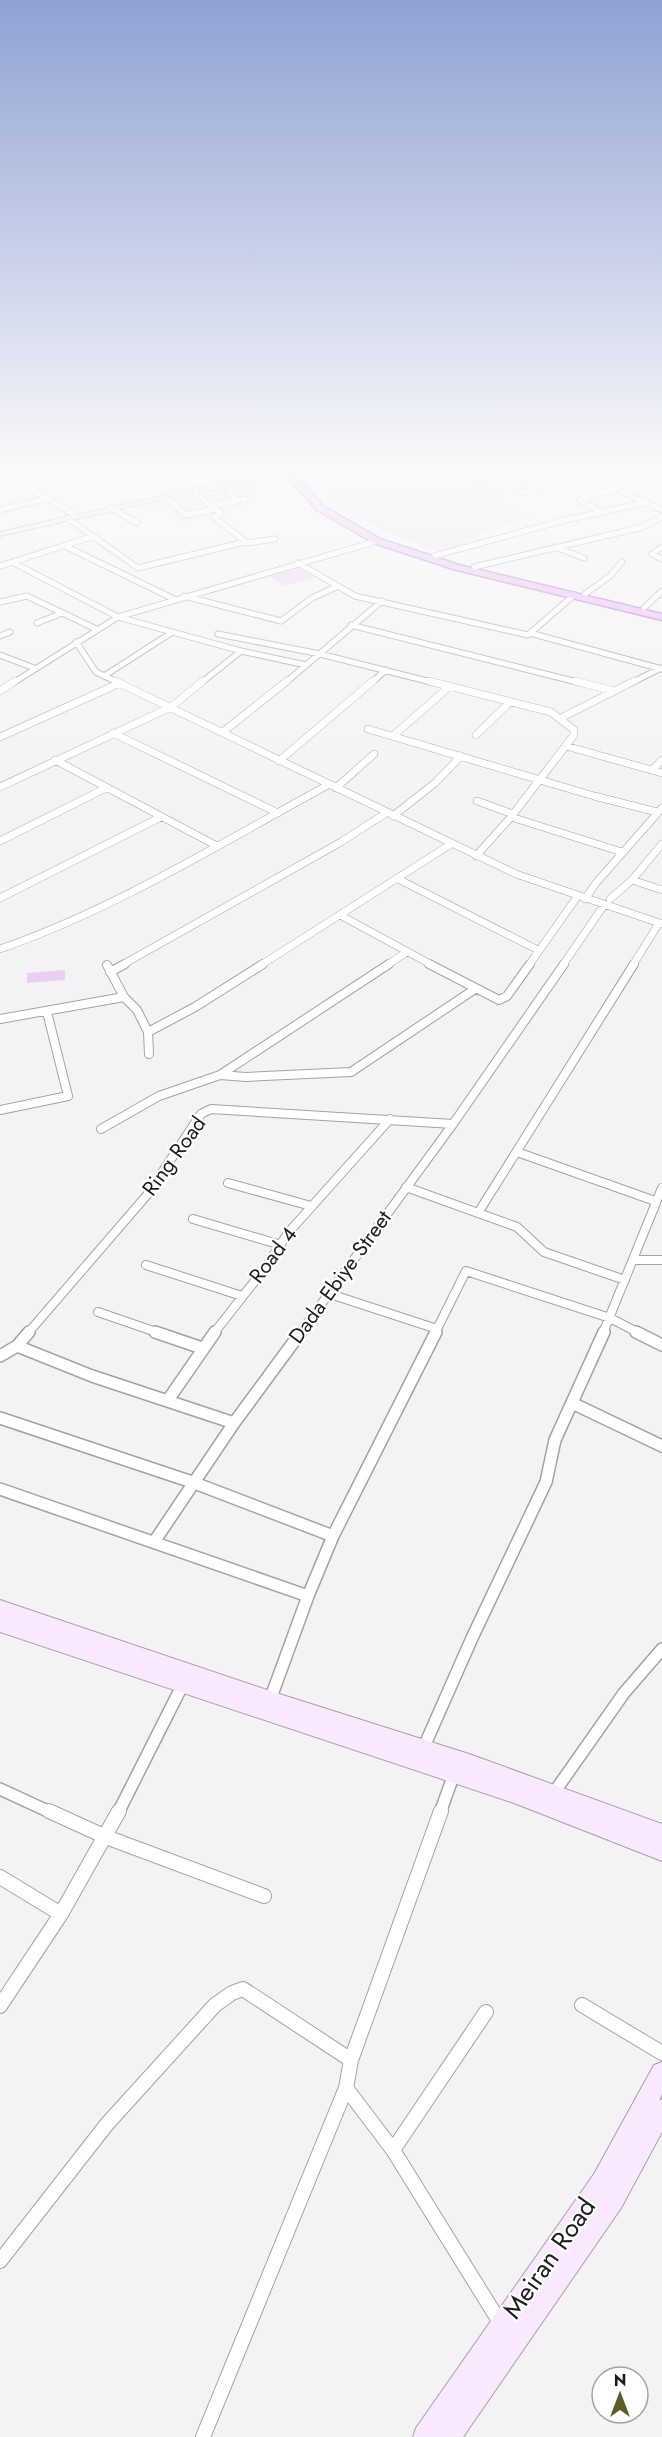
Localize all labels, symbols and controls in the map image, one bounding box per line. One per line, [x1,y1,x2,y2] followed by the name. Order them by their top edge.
[135,1110,213,1202] street label: Ring Road
[281,1204,399,1350] street label: Dada Ebiye Street
[242,1220,304,1290] street label: Road 4
[493,2190,605,2326] street label: Meiran Road
[590,2365,650,2425] north arrow
[614,2369,626,2392] text: N

